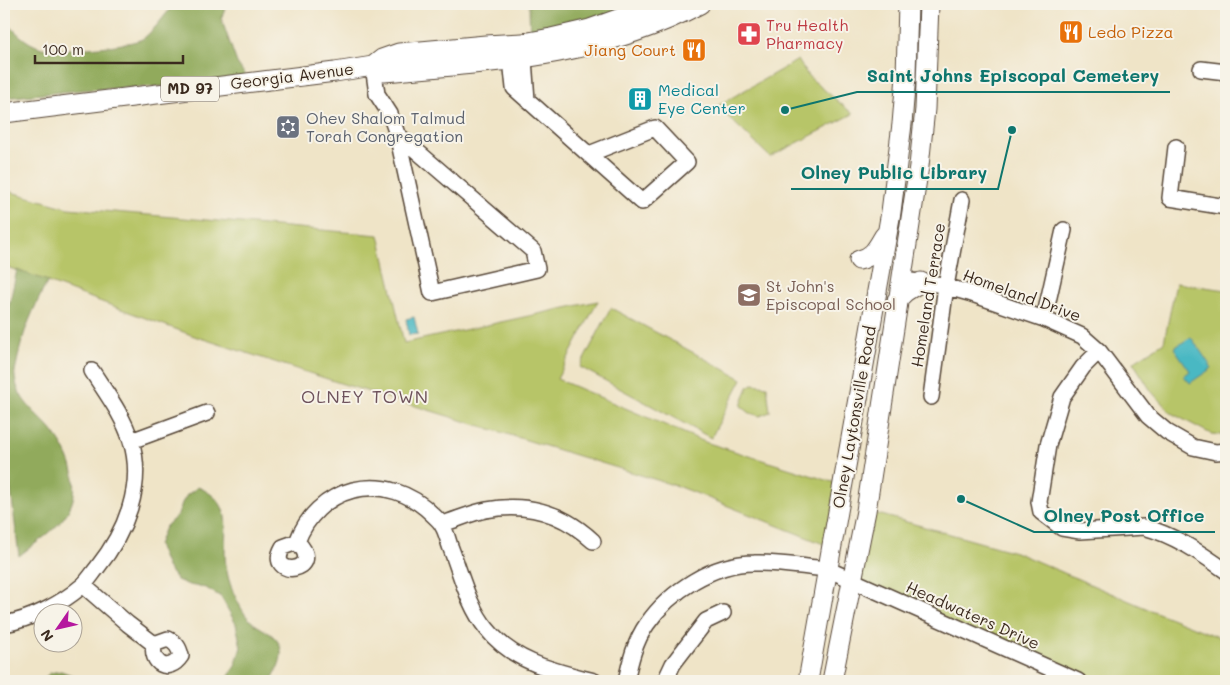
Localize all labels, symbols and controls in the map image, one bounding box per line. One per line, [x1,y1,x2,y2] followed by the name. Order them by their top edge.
[766,14,848,53] place label: Tru Health Pharmacy
[1058,19,1084,45] restaurant icon: Ledo Pizza
[736,21,762,47] pharmacy icon: Tru Health Pharmacy
[1088,21,1174,42] place label: Ledo Pizza
[35,32,182,64] scale bar
[681,37,707,63] restaurant icon: Jiang Court
[42,39,84,59] text: 100 m
[584,39,676,60] place label: Jiang Court
[229,58,355,93] street label: Georgia Avenue
[857,59,1170,92] callout: Saint Johns Episcopal Cemetery
[867,63,1160,87] text: Saint Johns Episcopal Cemetery
[161,76,219,102] road number: MD 97
[658,79,746,118] place label: Medical Eye Center
[627,86,653,112] building icon: Medical Eye Center
[306,107,465,146] place label: Ohev Shalom Talmud Torah Congregation
[275,114,301,140] synagogue icon: Ohev Shalom Talmud Torah Congregation
[791,156,998,189] callout: Olney Public Library
[801,160,988,184] text: Olney Public Library
[906,221,949,369] street label: Homeland Terrace
[960,263,1084,326] street label: Homeland Drive
[766,275,896,314] place label: St John's Episcopal School
[736,282,762,308] school or university icon: St John's Episcopal School
[827,324,880,510] street label: Olney Laytonsville Road
[301,384,429,408] district label: OLNEY TOWN
[1034,499,1215,532] callout: Olney Post Office
[1043,503,1205,527] text: Olney Post Office
[903,576,1043,653] street label: Headwaters Drive
[32,602,82,652] north arrow
[36,626,58,645] text: N

